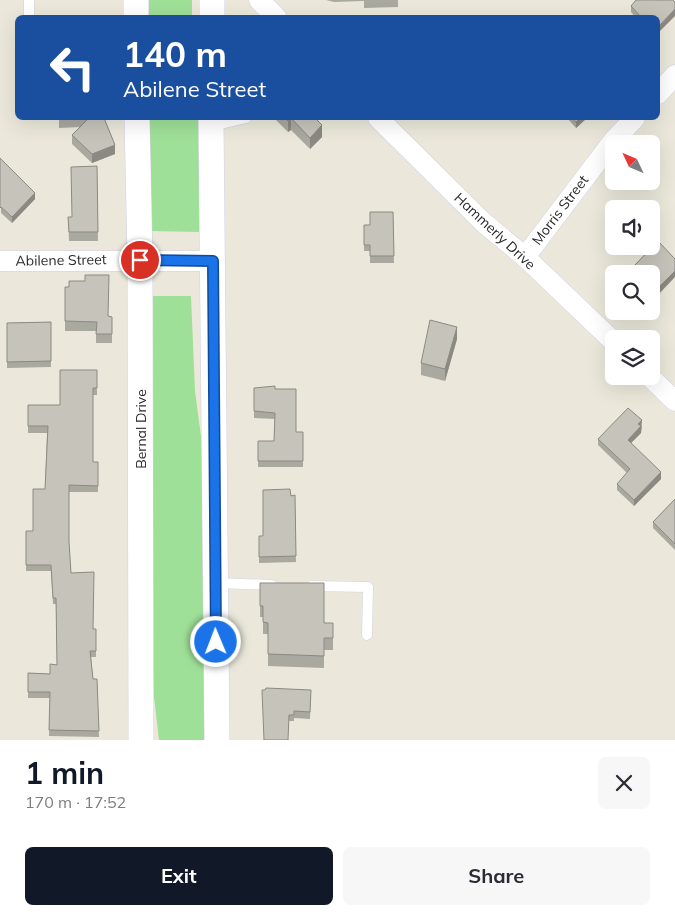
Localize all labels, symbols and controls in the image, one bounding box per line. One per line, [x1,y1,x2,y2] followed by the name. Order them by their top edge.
[123,32,227,76] text: 140 m
[40,35,105,100] icon: left
[123,75,266,103] text: Abilene Street
[605,135,660,190] north arrow
[605,135,660,385] map controls
[528,171,592,248] street label: Morris Street
[451,189,539,273] street label: Hammerly Drive
[605,200,660,255] button: sound
[119,239,161,281] pin
[126,246,154,274] icon: arrive
[15,250,107,270] street label: Abilene Street
[605,265,660,320] button: search
[605,330,660,385] button: layers
[132,389,150,469] street label: Bernal Drive
[189,615,241,667] position arrow
[25,754,104,792] text: 1 min
[598,757,650,809] button: close
[25,792,126,812] text: 170 m · 17:52
[25,847,333,905] button: Exit
[343,847,650,905] button: Share

